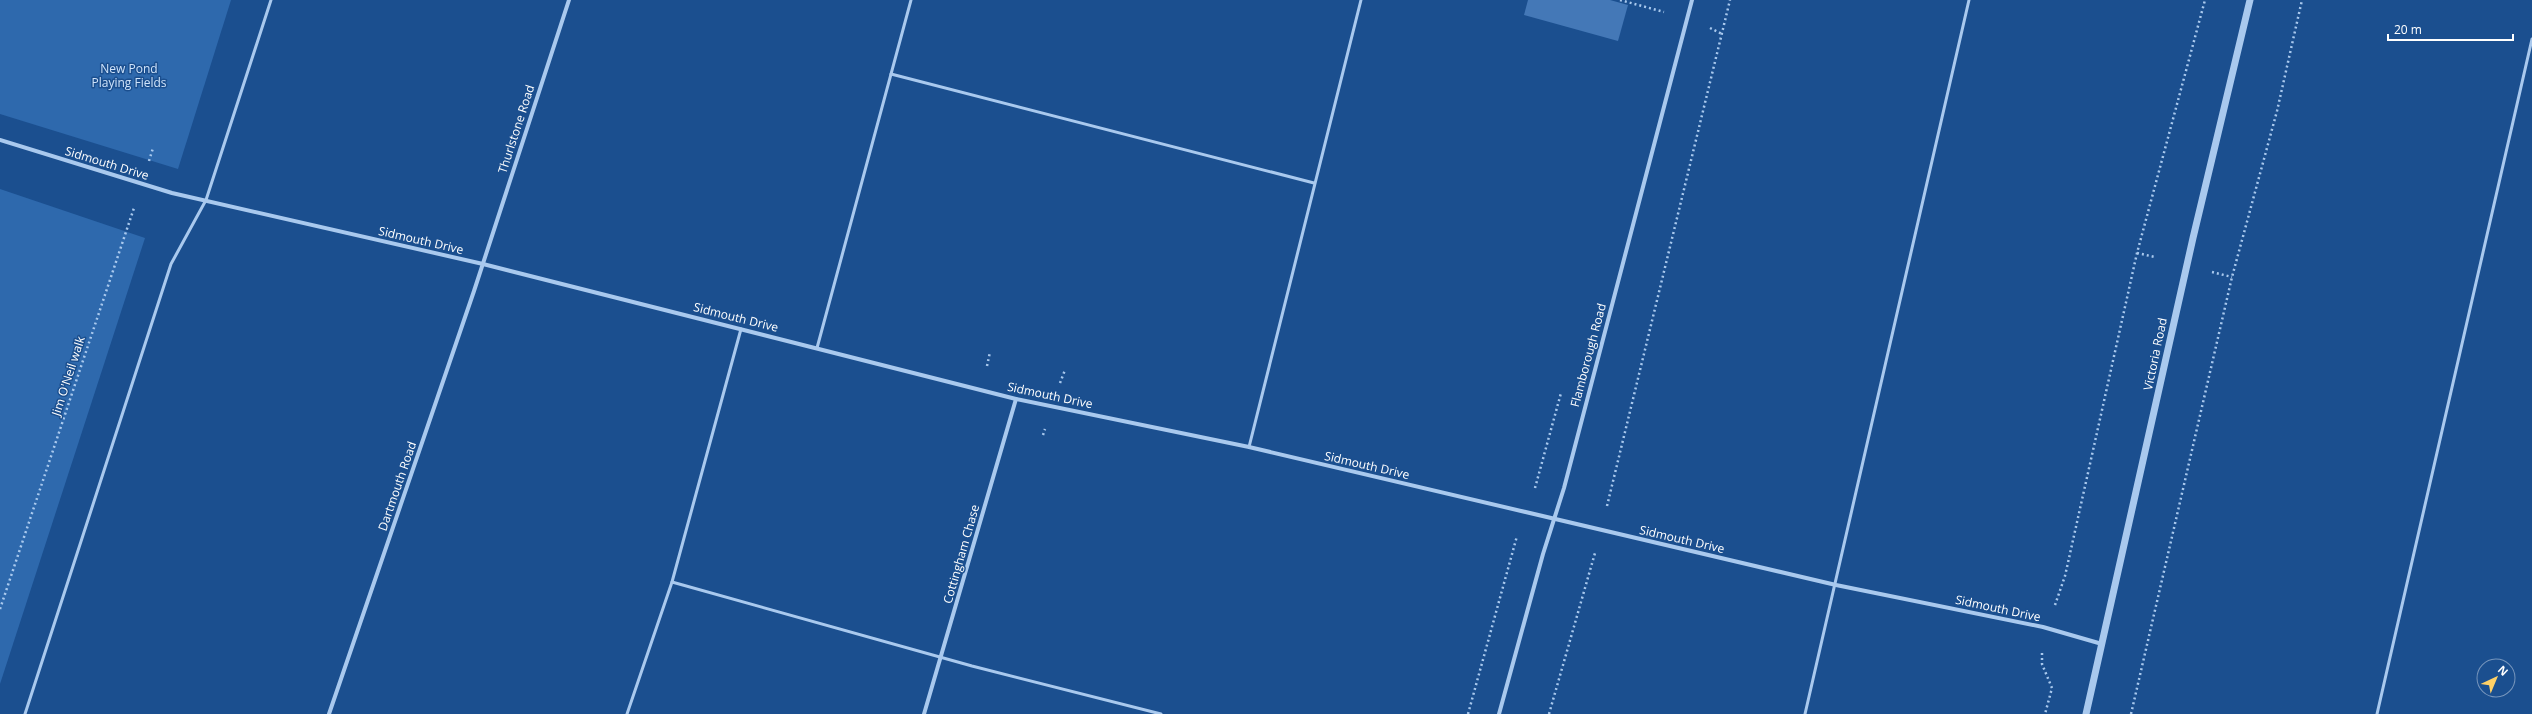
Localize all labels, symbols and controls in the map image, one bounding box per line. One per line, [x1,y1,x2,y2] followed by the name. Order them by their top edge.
[2388,16,2513,42] scale bar
[2394,21,2422,38] text: 20 m
[92,60,167,91] park label: New Pond Playing Fields
[494,82,538,176] street label: Thurlstone Road
[63,142,151,184] street label: Sidmouth Drive
[377,222,465,258] street label: Sidmouth Drive
[692,298,780,336] street label: Sidmouth Drive
[1566,301,1610,409] street label: Flamborough Road
[2139,316,2171,392] street label: Victoria Road
[47,333,89,419] street label: Jim O'Neil walk
[1006,378,1094,412] street label: Sidmouth Drive
[374,439,420,533] street label: Dartmouth Road
[1323,447,1411,483] street label: Sidmouth Drive
[939,502,983,606] street label: Cottingham Chase
[1638,521,1726,557] street label: Sidmouth Drive
[1954,591,2042,625] street label: Sidmouth Drive
[2476,658,2516,698] north arrow
[2495,662,2512,679] text: N

